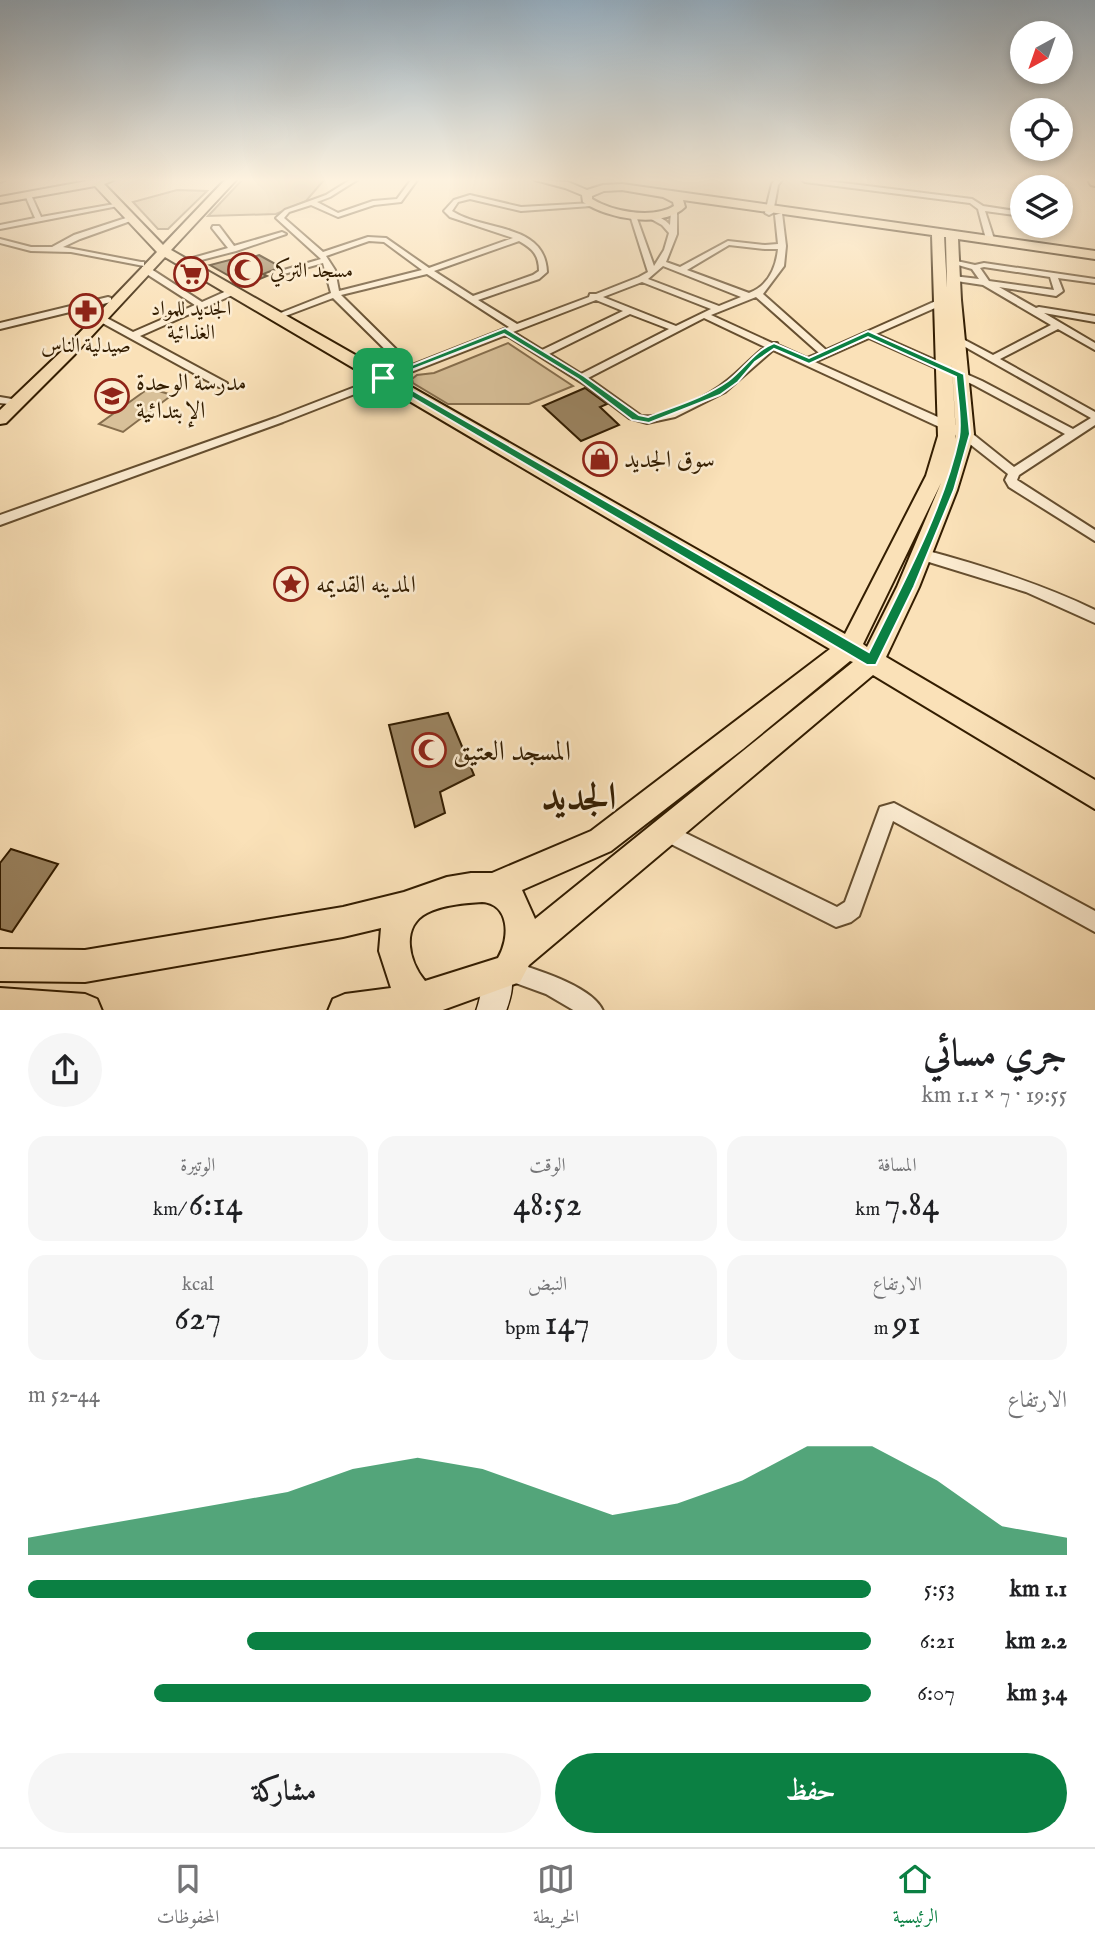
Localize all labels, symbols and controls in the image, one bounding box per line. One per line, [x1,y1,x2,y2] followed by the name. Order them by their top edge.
[1010,21,1073,84] north arrow
[1010,21,1073,238] map controls
[1010,98,1073,161] button: locate
[1010,175,1073,238] button: layers
[226,251,264,289] mosque icon: مسجد التركي
[172,255,210,293] supermarket icon: الجديد للمواد الغذائية
[270,257,353,287] place label: مسجد التركي
[67,292,105,330] pharmacy icon: صيدلية الناس
[151,296,231,347] place label: الجديد للمواد الغذائية
[41,333,131,360] place label: صيدلية الناس
[353,348,413,408] pin
[364,359,402,397] icon: arrive
[136,368,247,428] place label: مدرسة الوحدة الإبتدائية
[93,377,131,415] school or university icon: مدرسة الوحدة الإبتدائية
[581,440,619,478] shop icon: سوق الجديد
[624,445,715,476] place label: سوق الجديد
[272,565,310,603] place icon: المدينه القديمه
[316,570,416,601] place label: المدينه القديمه
[410,731,448,769] mosque icon: المسجد العتيق
[453,735,571,770] place label: المسجد العتيق
[542,775,616,823] district label: الجديد
[923,1031,1067,1079] text: جري مسائي
[28,1033,102,1107] button: share
[922,1081,1067,1110] text: 19:55 · 7 × 1.1 km
[180,1154,215,1178] text: الوتيرة
[529,1154,566,1178] text: الوقت
[878,1154,917,1178] text: المسافة
[188,1183,243,1228] text: 6:14
[513,1183,582,1228] text: 48:52
[884,1183,939,1228] text: 7.84
[153,1198,188,1222] text: /km
[855,1198,884,1222] text: km
[182,1273,214,1297] text: kcal
[528,1273,567,1297] text: النبض
[873,1273,922,1297] text: الارتفاع
[174,1297,221,1342] text: 627
[544,1302,590,1347] text: 147
[892,1302,921,1347] text: 91
[505,1317,544,1341] text: bpm
[874,1317,892,1341] text: m
[28,1381,100,1410] text: 44–52 m
[1007,1386,1067,1415] text: الارتفاع
[924,1575,955,1604] text: 5:53
[1010,1575,1067,1604] text: 1.1 km
[920,1627,955,1656] text: 6:21
[1005,1627,1067,1656] text: 2.2 km
[917,1679,955,1708] text: 6:07
[1007,1679,1067,1708] text: 3.4 km
[28,1753,541,1833] button: مشاركة
[555,1753,1067,1833] button: حفظ
[157,1860,219,1935] tab: المحفوظات
[533,1860,579,1935] tab: الخريطة
[893,1860,938,1935] tab: الرئيسية

